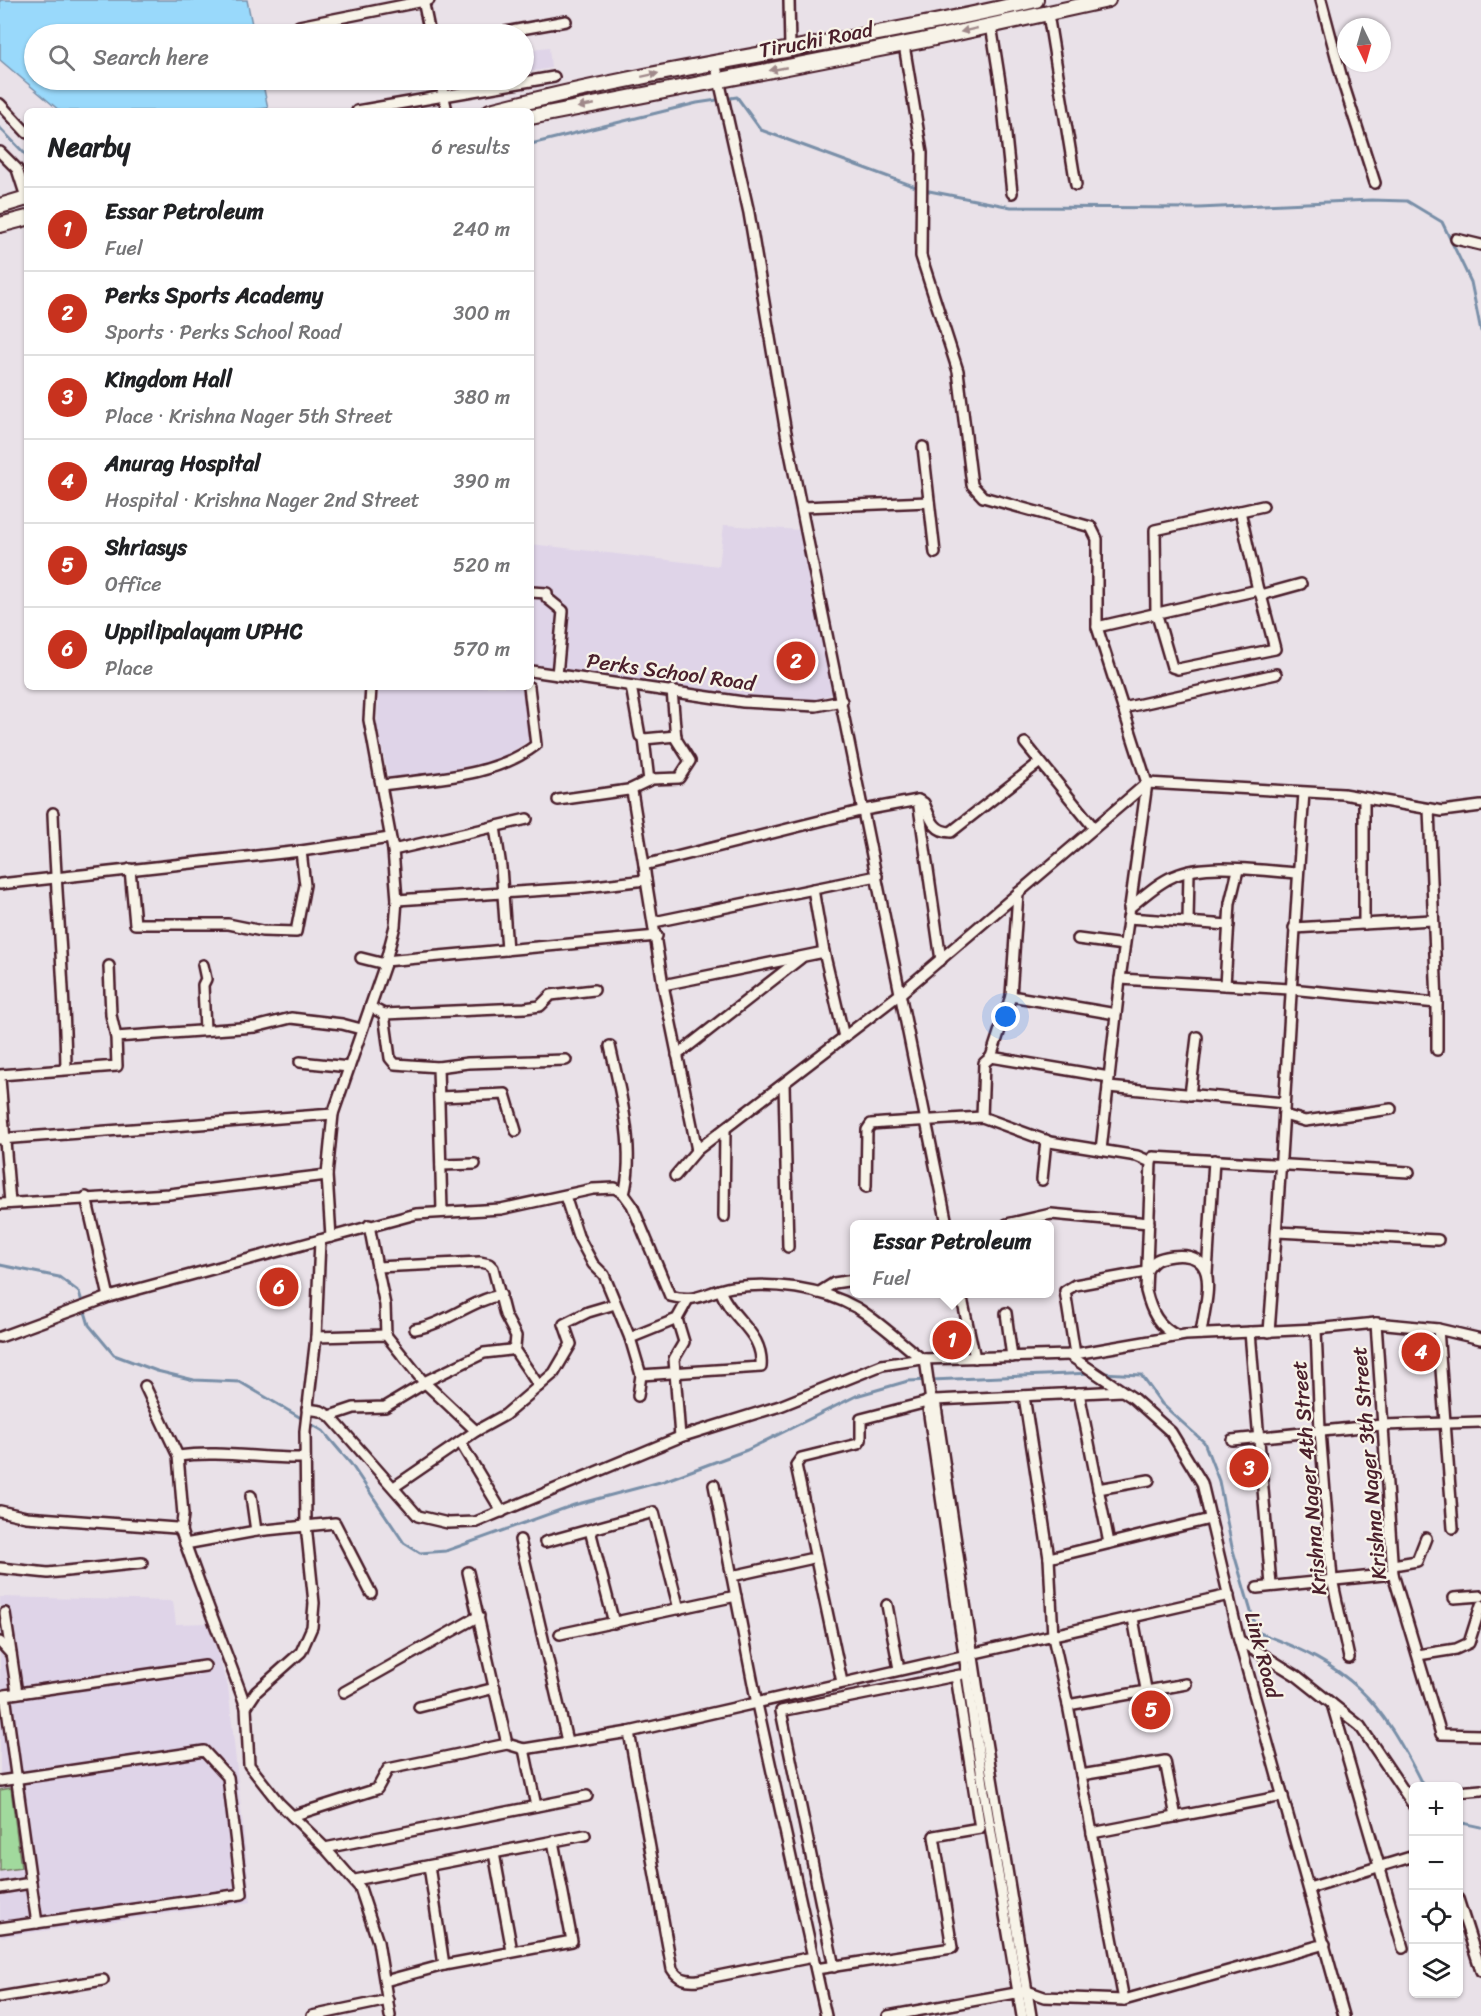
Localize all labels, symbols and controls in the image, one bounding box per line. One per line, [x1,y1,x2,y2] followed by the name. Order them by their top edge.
[756,10,878,70] street label: Tiruchi Road
[1337,18,1391,72] north arrow
[24,24,534,90] search box
[960,26,978,36] one-way arrow
[93,38,209,77] text: Search here
[45,41,78,74] icon: search
[768,65,787,74] one-way arrow
[640,70,659,80] one-way arrow
[577,102,596,111] one-way arrow
[48,124,130,170] text: Nearby
[431,130,510,165] text: 6 results
[105,192,264,231] text: Essar Petroleum
[63,212,72,247] text: 1
[453,212,510,247] text: 240 m
[105,231,143,266] text: Fuel
[105,276,323,315] text: Perks Sports Academy
[62,296,73,331] text: 2
[453,296,510,331] text: 300 m
[105,315,341,350] text: Sports · Perks School Road
[105,360,232,399] text: Kingdom Hall
[62,380,73,415] text: 3
[454,380,510,415] text: 380 m
[105,399,393,434] text: Place · Krishna Nager 5th Street
[105,444,260,483] text: Anurag Hospital
[61,464,74,499] text: 4
[454,464,510,499] text: 390 m
[105,483,420,518] text: Hospital · Krishna Nager 2nd Street
[105,528,187,567] text: Shriasys
[61,548,74,583] text: 5
[453,548,510,583] text: 520 m
[105,567,161,602] text: Office
[105,612,303,651] text: Uppilipalayam UPHC
[62,632,73,667] text: 6
[453,632,510,667] text: 570 m
[776,638,816,684] pin: 2
[584,641,760,703] street label: Perks School Road
[105,651,153,686] text: Place
[991,1002,1020,1031] your location
[850,1220,1054,1298] popup
[873,1222,1031,1261] text: Essar Petroleum
[873,1261,910,1296] text: Fuel
[260,1264,298,1310] pin: 6
[932,1318,972,1362] pin: 1
[1402,1330,1440,1374] pin: 4
[1340,1345,1398,1581] street label: Krishna Nager 3th Street
[1280,1359,1338,1597] street label: Krishna Nager 4th Street
[1230,1446,1268,1490] pin: 3
[1233,1607,1293,1705] street label: Link Road
[1132,1688,1170,1732] pin: 5
[1409,1782,1463,1998] map controls
[1409,1782,1463,1836] button: +
[1409,1836,1463,1890] button: −
[1409,1890,1463,1944] button: locate
[1409,1944,1463,1998] button: layers

